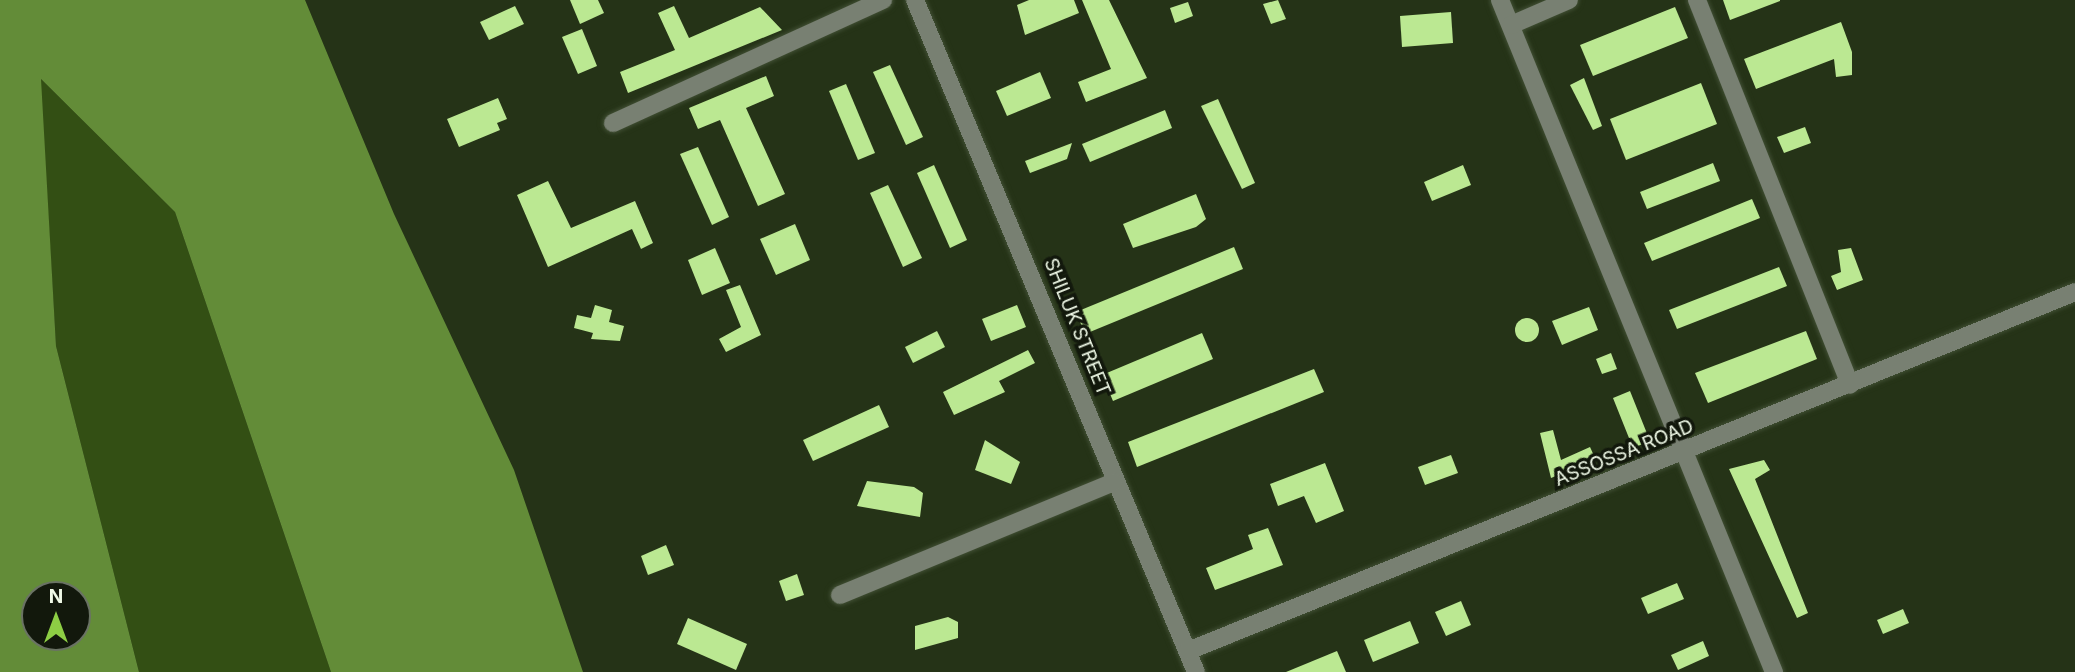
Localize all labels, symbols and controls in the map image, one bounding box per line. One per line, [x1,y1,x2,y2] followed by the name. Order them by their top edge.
[1039,255,1115,399] street label: SHILUK STREET
[1551,415,1697,491] street label: ASSOSSA ROAD
[21,581,91,651] north arrow
[49,585,63,608] text: N

